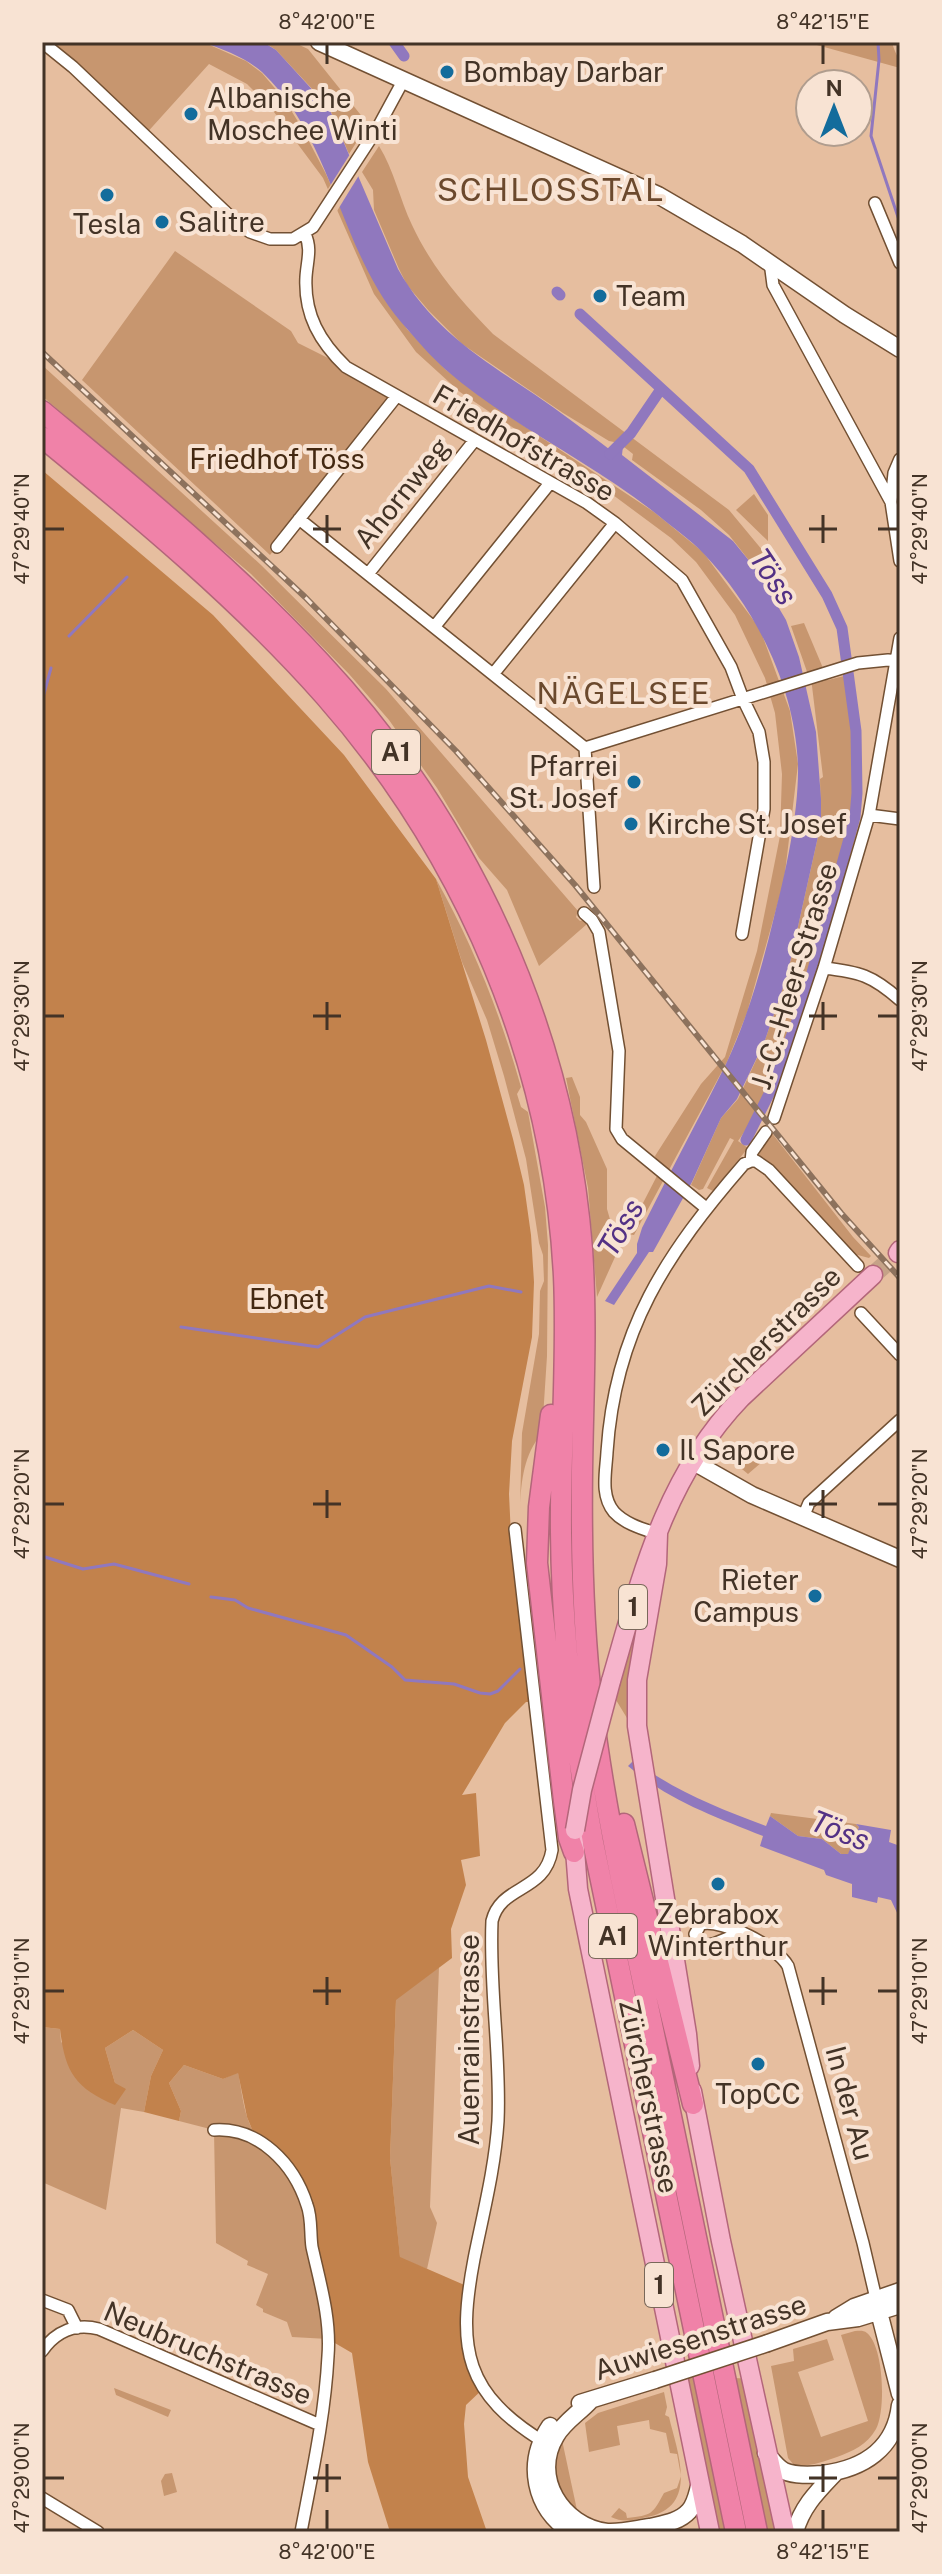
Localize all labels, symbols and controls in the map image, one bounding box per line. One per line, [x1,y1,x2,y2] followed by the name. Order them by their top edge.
[279,10,375,34] text: 8°42'00"E
[776,10,870,34] text: 8°42'15"E
[463,55,664,88] place label: Bombay Darbar
[438,63,456,81] marker: Bombay Darbar
[794,68,874,148] north arrow
[825,75,843,101] text: N
[207,81,398,146] place label: Albanische Moschee Winti
[182,105,200,123] marker: Albanische Moschee Winti
[437,171,665,208] district label: SCHLOSSTAL
[98,186,116,204] marker: Tesla
[178,205,265,238] place label: Salitre
[73,207,141,240] place label: Tesla
[153,213,171,231] marker: Salitre
[616,279,686,312] place label: Team
[591,287,609,305] marker: Team
[428,377,621,508] street label: Friedhofstrasse
[347,431,456,555] street label: Ahornweg
[189,442,365,475] park label: Friedhof Töss
[10,473,34,585] text: 47°29'40"N
[908,473,932,585] text: 47°29'40"N
[742,541,806,611] water label: Töss
[537,675,711,711] district label: NÄGELSEE
[372,730,420,774] road number: A1
[509,749,618,814] place label: Pfarrei St. Josef
[625,773,643,791] marker: Pfarrei St. Josef
[647,807,847,840] place label: Kirche St. Josef
[622,815,640,833] marker: Kirche St. Josef
[743,859,844,1093] street label: J.-C.-Heer-Strasse
[10,960,34,1072] text: 47°29'30"N
[908,960,932,1072] text: 47°29'30"N
[589,1192,651,1263] water label: Töss
[684,1259,847,1422] street label: Zürcherstrasse
[249,1282,325,1315] park label: Ebnet
[679,1433,795,1466] place label: Il Sapore
[654,1441,672,1459] marker: Il Sapore
[10,1449,34,1559] text: 47°29'20"N
[908,1449,932,1559] text: 47°29'20"N
[693,1563,799,1628] place label: Rieter Campus
[619,1585,647,1629] road number: 1
[806,1587,824,1605] marker: Rieter Campus
[806,1802,875,1858] water label: Töss
[709,1875,727,1893] marker: Zebrabox Winterthur
[648,1897,788,1962] place label: Zebrabox Winterthur
[589,1914,637,1958] road number: A1
[452,1934,485,2146] street label: Auenrainstrasse
[10,1937,34,2045] text: 47°29'10"N
[908,1937,932,2045] text: 47°29'10"N
[613,1996,686,2196] street label: Zürcherstrasse
[819,2042,882,2164] street label: In der Au
[749,2055,767,2073] marker: TopCC
[715,2077,801,2110] place label: TopCC
[645,2263,673,2307] road number: 1
[590,2287,810,2386] street label: Auwiesenstrasse
[99,2294,317,2411] street label: Neubruchstrasse
[10,2422,34,2534] text: 47°29'00"N
[908,2422,932,2534] text: 47°29'00"N
[279,2540,375,2564] text: 8°42'00"E
[776,2540,870,2564] text: 8°42'15"E

